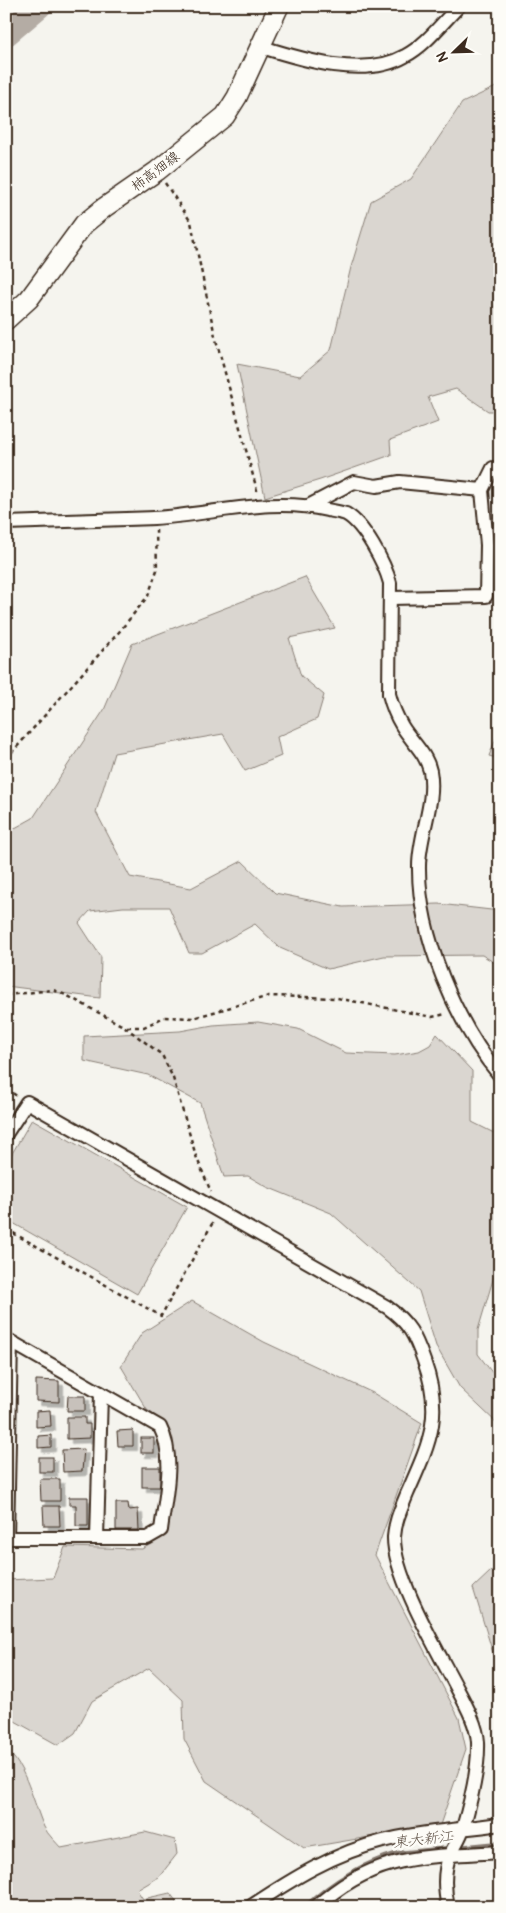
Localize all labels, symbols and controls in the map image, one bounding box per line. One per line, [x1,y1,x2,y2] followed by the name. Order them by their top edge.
[428,28,478,78] north arrow
[433,49,452,65] text: N
[128,148,183,195] street label: 柿高畑線
[392,1826,455,1853] water label: 東大新江

